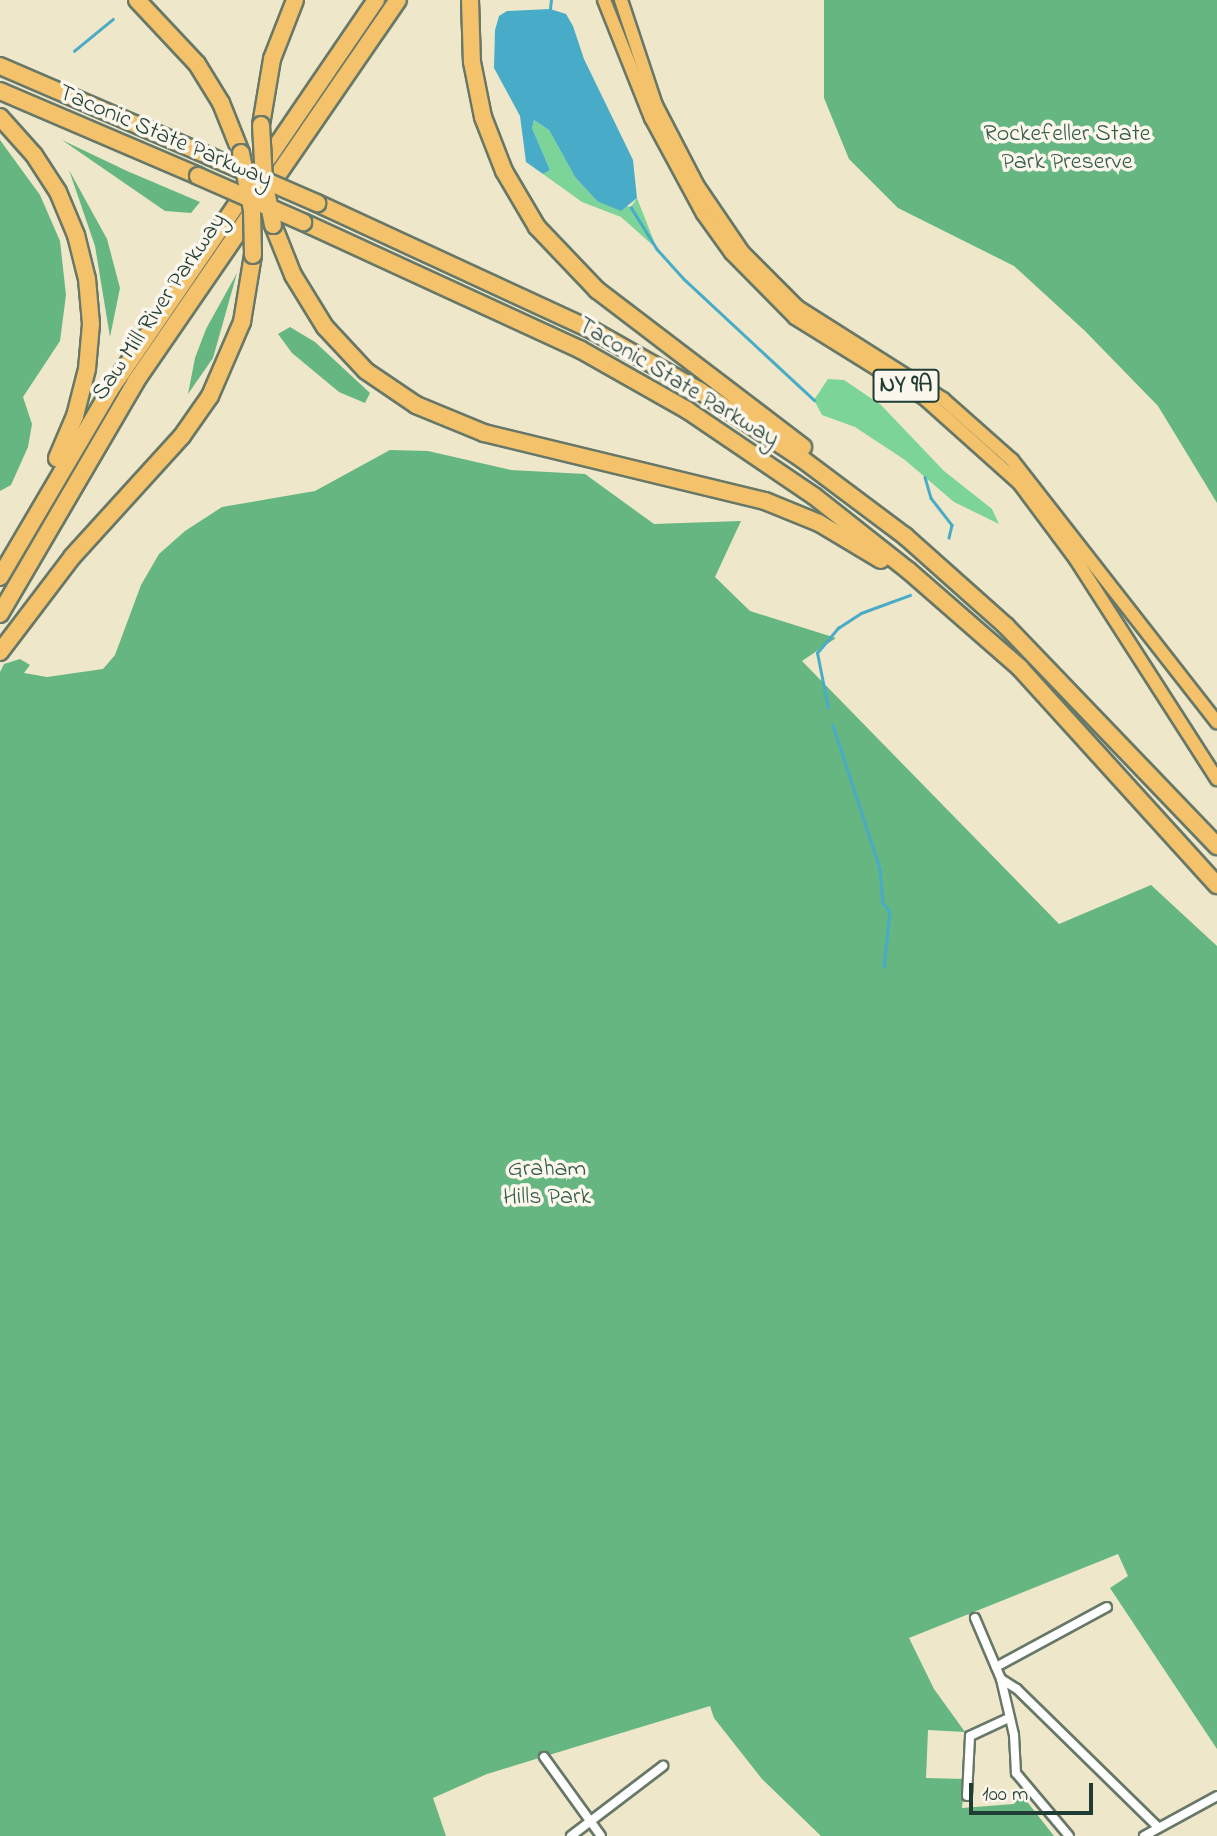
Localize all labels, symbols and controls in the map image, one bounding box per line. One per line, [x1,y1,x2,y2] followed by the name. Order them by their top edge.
[54,79,276,195] street label: Taconic State Parkway
[983,121,1151,177] park label: Rockefeller State Park Preserve
[86,208,234,406] street label: Saw Mill River Parkway
[572,312,784,454] street label: Taconic State Parkway
[871,366,941,406] road number: NY 9A
[503,1156,591,1212] park label: Graham Hills Park
[972,1770,1096,1814] scale bar
[982,1780,1028,1810] text: 100 m

